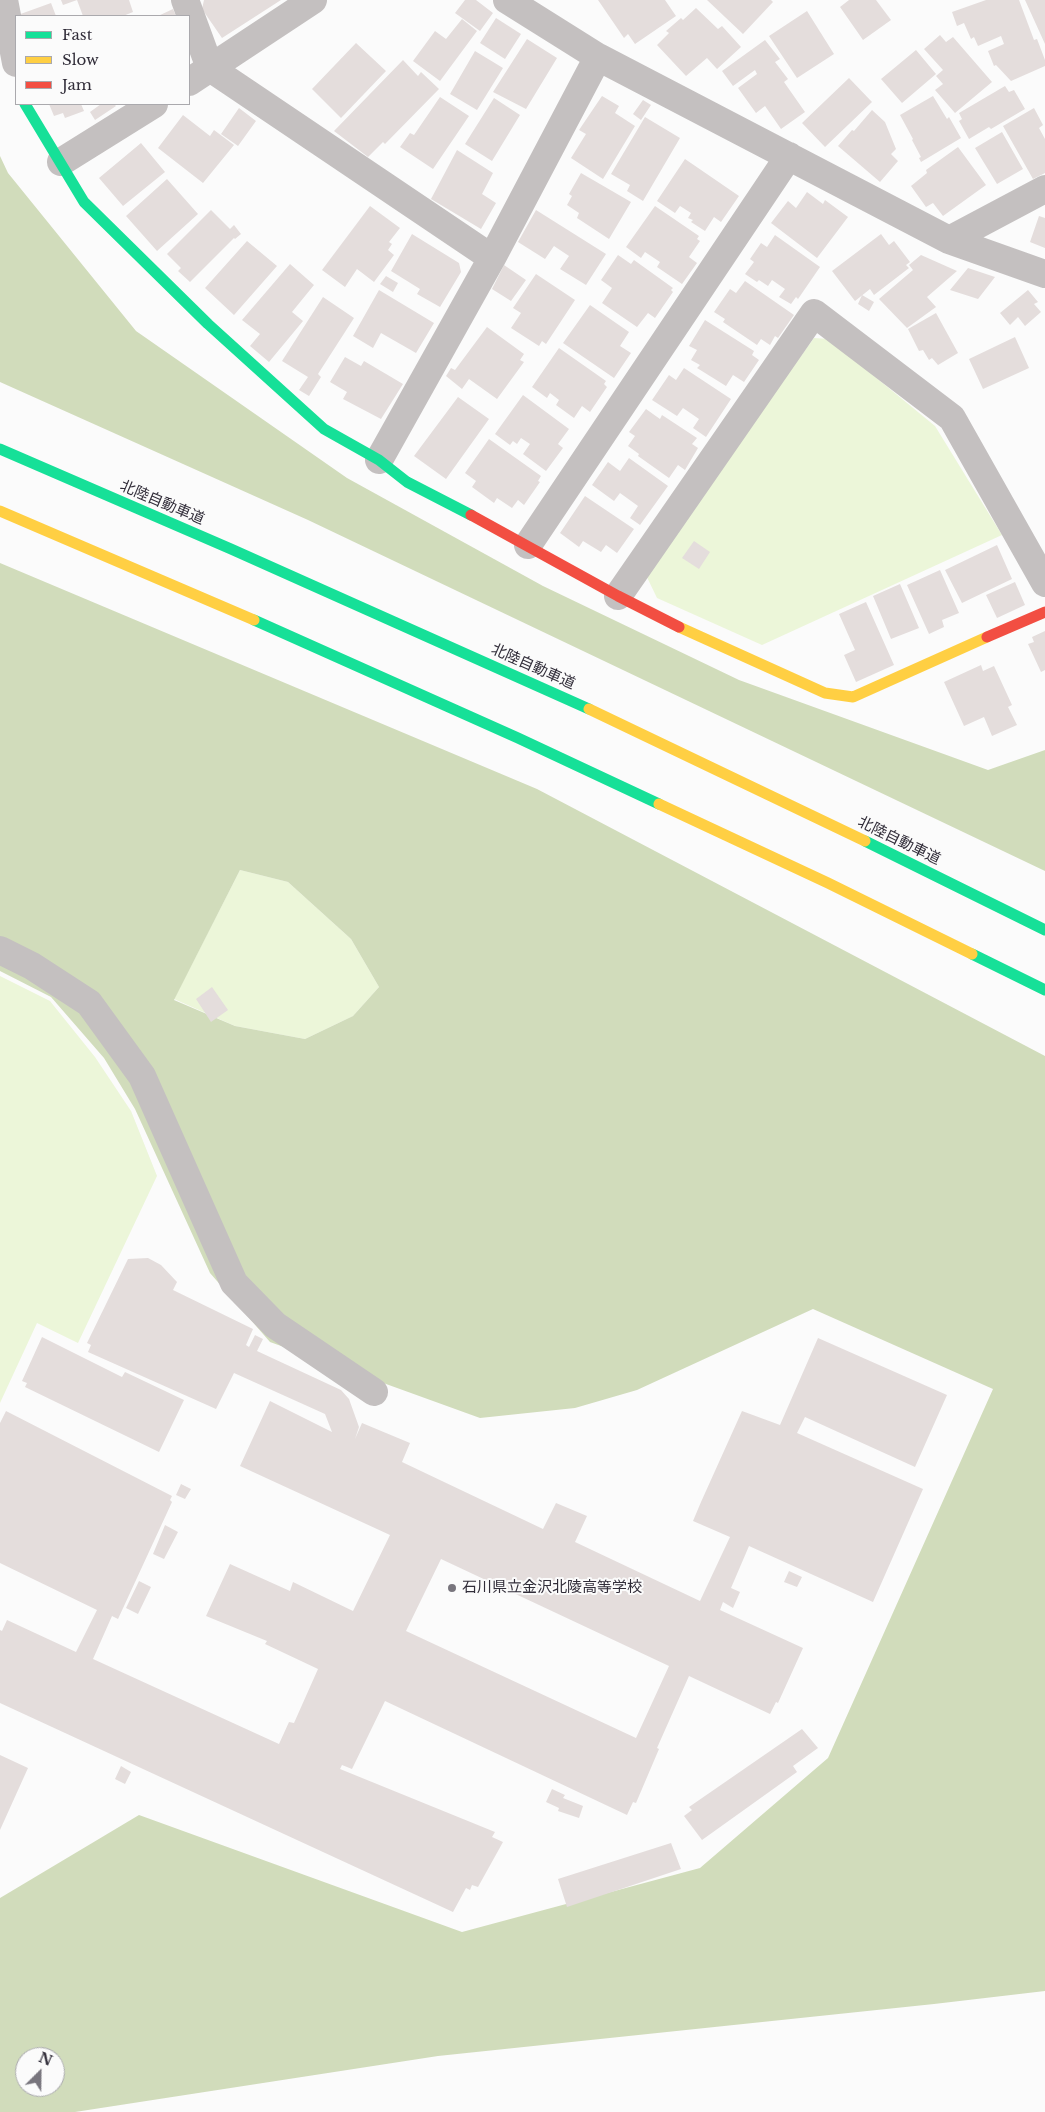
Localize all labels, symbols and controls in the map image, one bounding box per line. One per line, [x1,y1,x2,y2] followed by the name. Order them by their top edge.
[15,15,190,105] legend
[62,25,92,44] text: Fast
[62,50,99,69] text: Slow
[62,75,92,94] text: Jam
[117,477,207,529] street label: 北陸自動車道
[488,640,578,694] street label: 北陸自動車道
[855,813,943,869] street label: 北陸自動車道
[462,1579,642,1597] place label: 石川県立金沢北陵高等学校
[446,1582,458,1594] marker: 石川県立金沢北陵高等学校
[15,2047,65,2097] north arrow
[36,2048,55,2070] text: N

